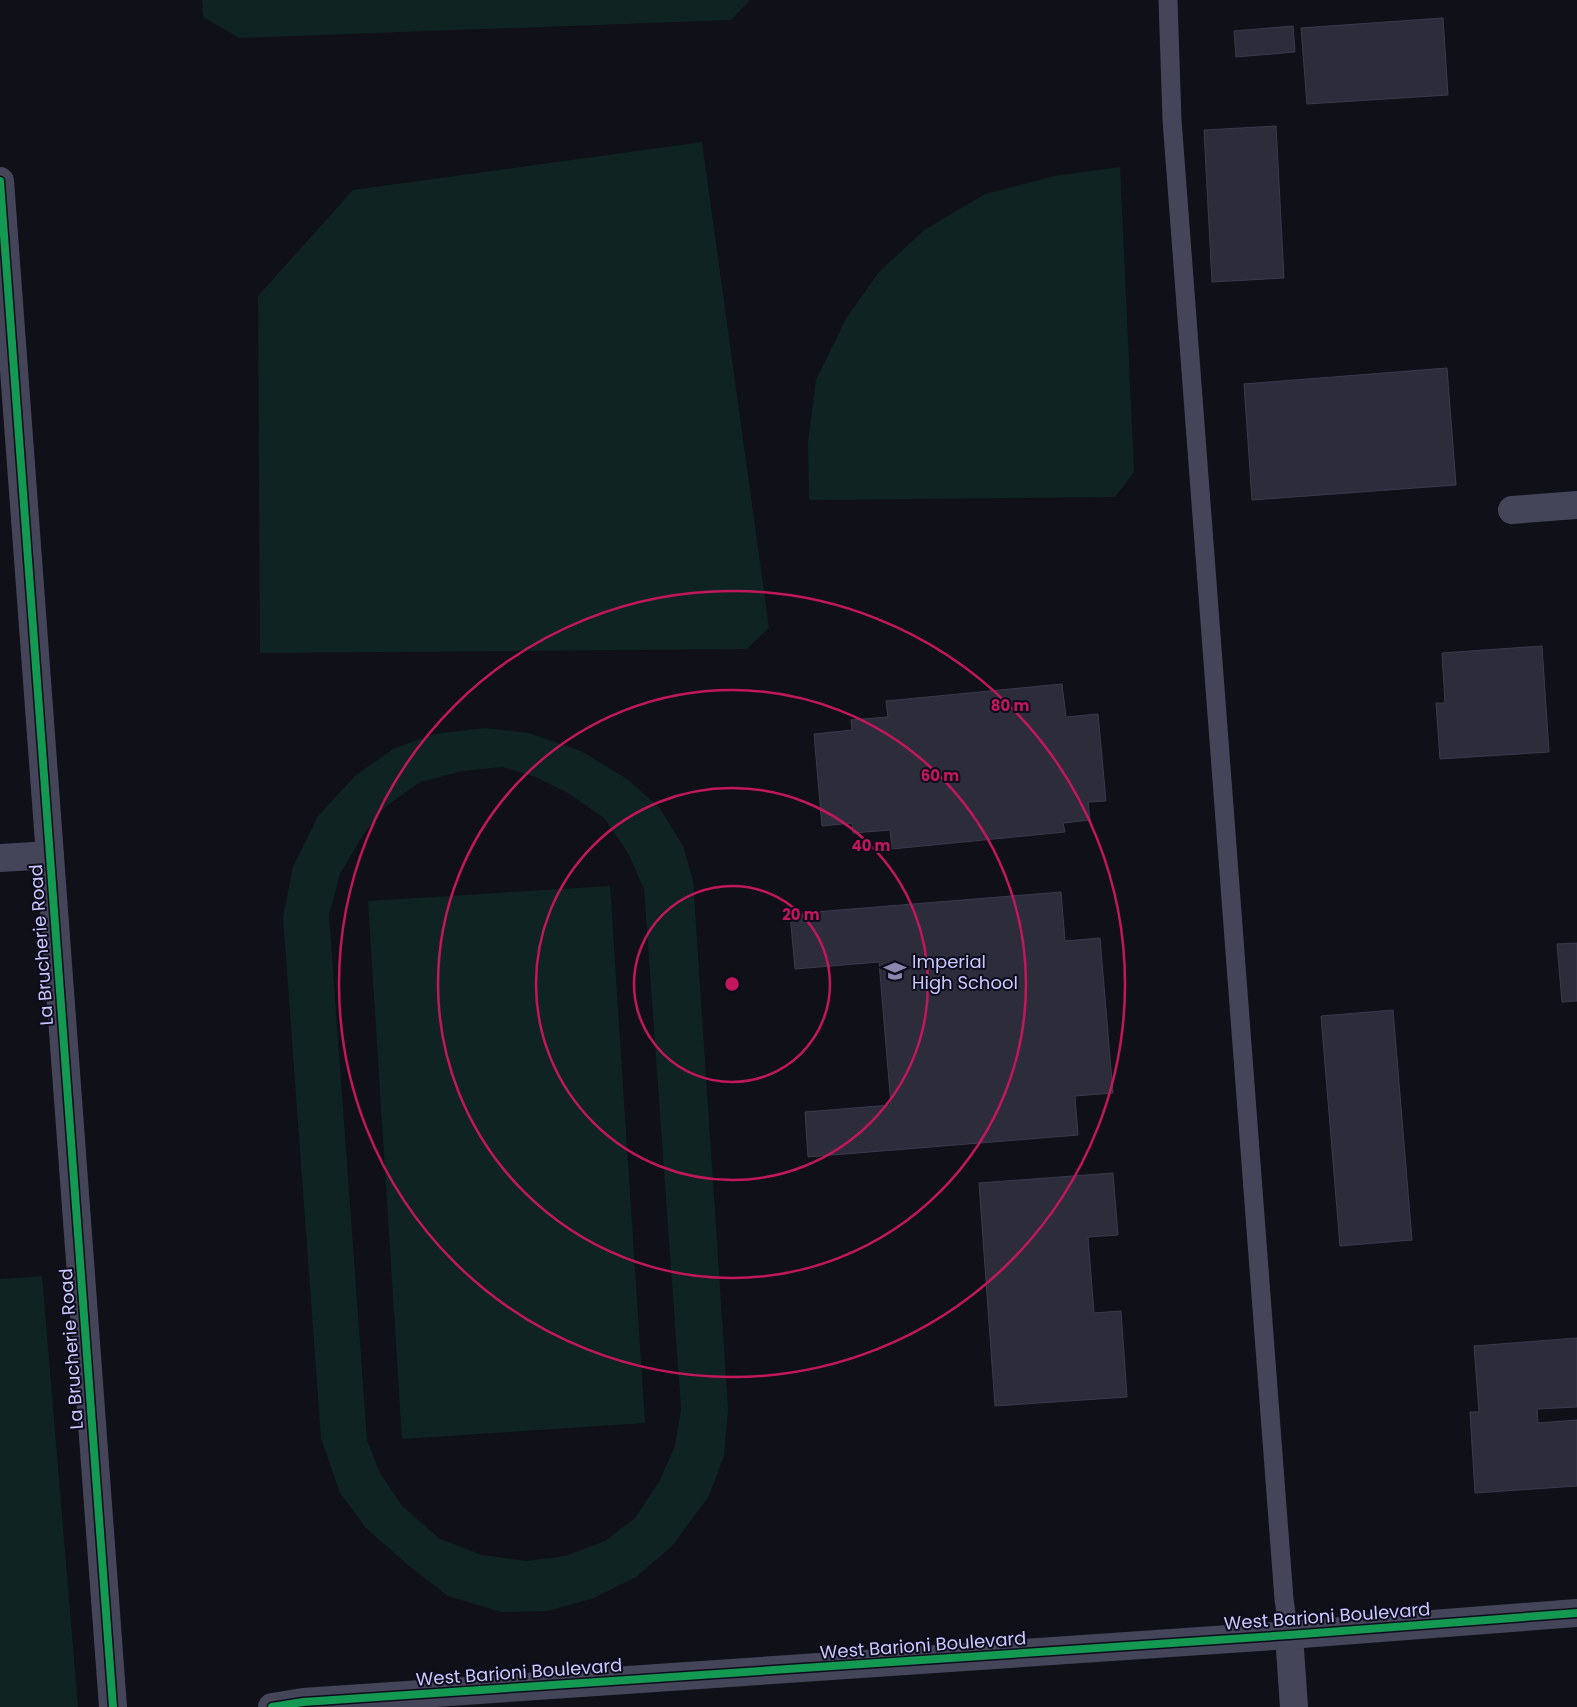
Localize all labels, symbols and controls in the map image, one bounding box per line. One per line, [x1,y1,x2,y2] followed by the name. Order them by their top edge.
[991,695,1029,716] text: 80 m
[921,765,959,786] text: 60 m
[851,835,891,856] text: 40 m
[23,864,59,1026] street label: La Brucherie Road
[782,904,820,925] text: 20 m
[912,949,1018,995] place label: Imperial High School
[882,958,908,984] school or university icon: Imperial High School
[723,975,741,993] centre of rings
[53,1268,89,1430] street label: La Brucherie Road
[1223,1596,1431,1636] street label: West Barioni Boulevard
[819,1625,1027,1665] street label: West Barioni Boulevard
[415,1652,623,1692] street label: West Barioni Boulevard

